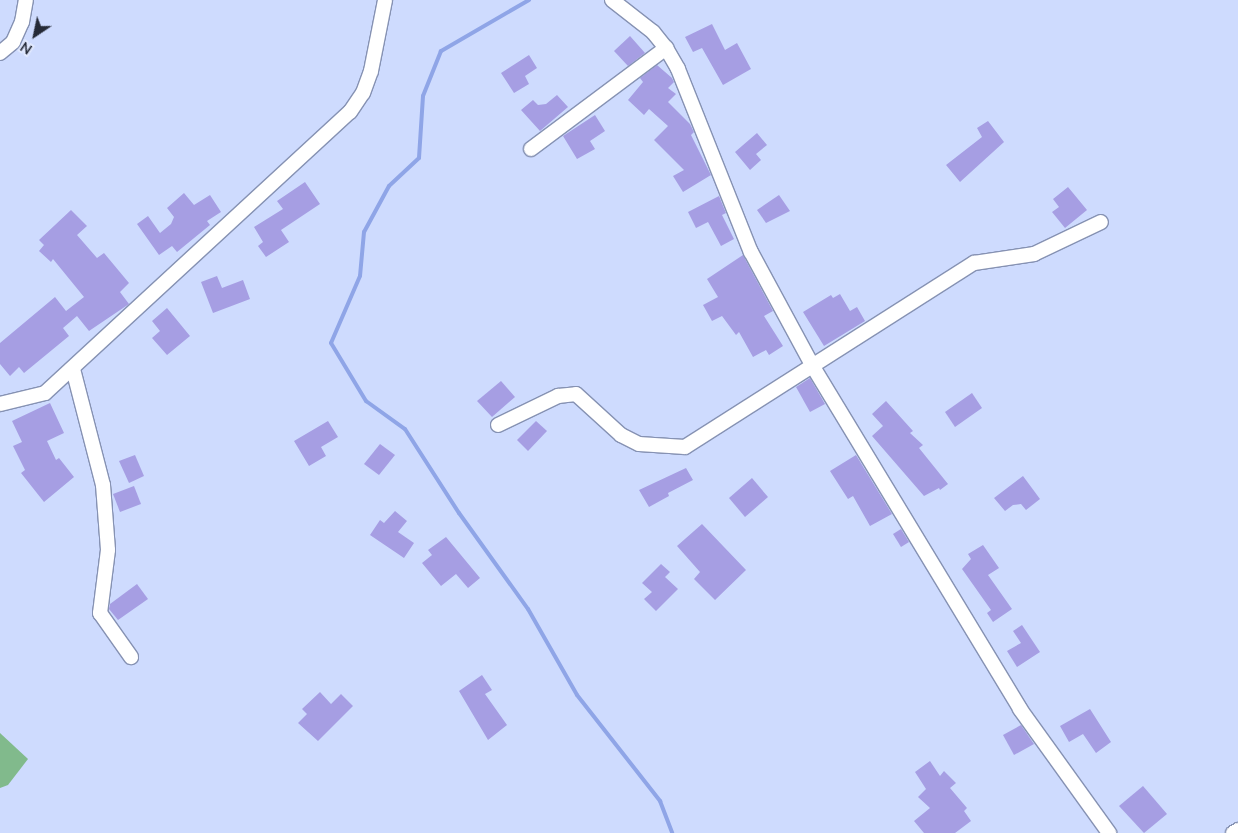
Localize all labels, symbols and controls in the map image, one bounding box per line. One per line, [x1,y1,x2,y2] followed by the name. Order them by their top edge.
[10,10,60,60] north arrow
[17,37,36,59] text: N

